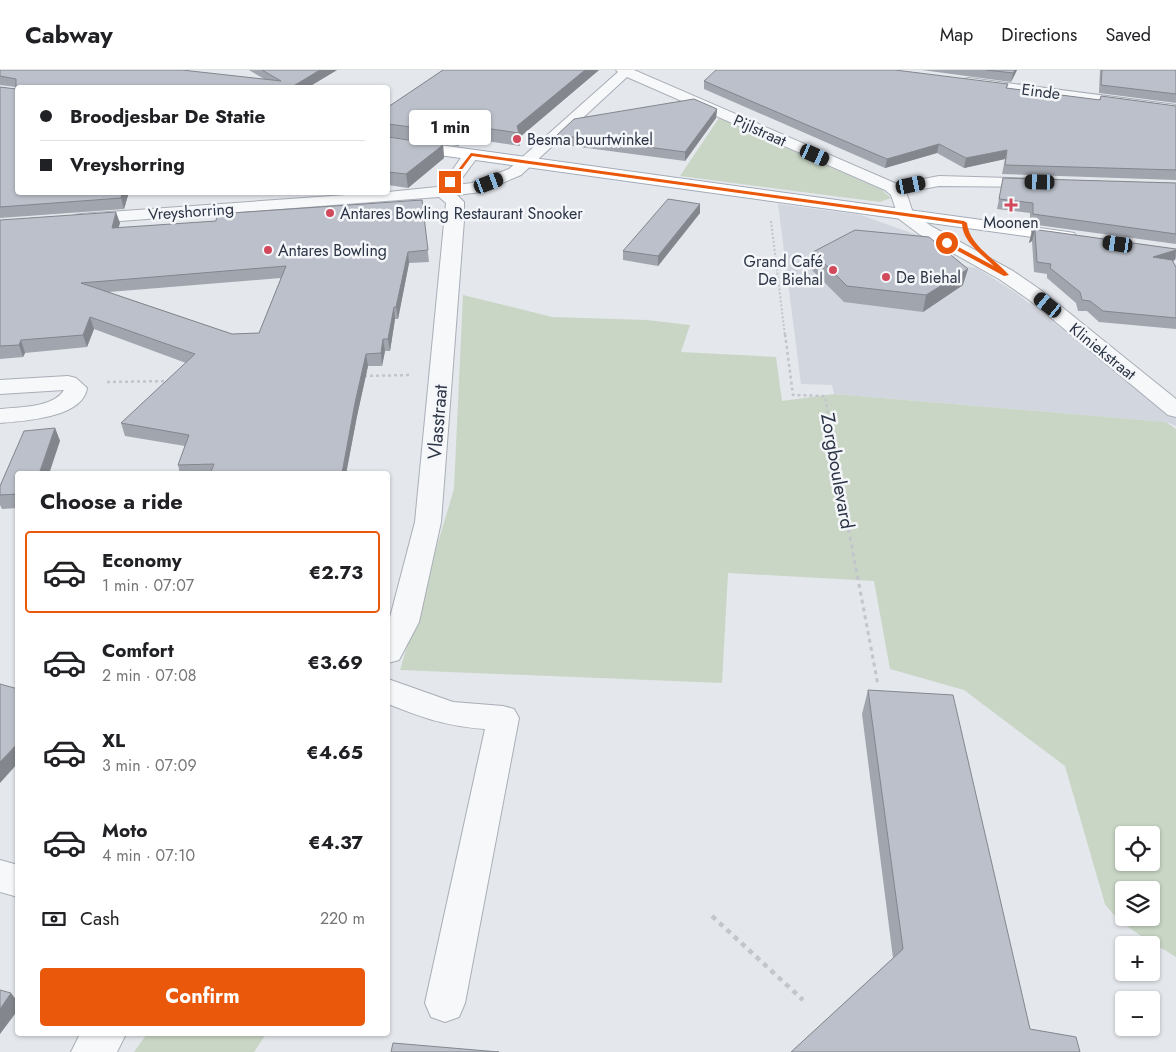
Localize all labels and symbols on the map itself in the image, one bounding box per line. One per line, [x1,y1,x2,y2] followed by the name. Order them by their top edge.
[1020,78,1062,105] street label: Einde
[409,109,491,144] callout: 1 min
[730,109,790,152] street label: Pijlstraat
[527,128,653,151] place label: Besma buurtwinkel
[511,133,523,145] marker: Besma buurtwinkel
[798,142,831,168] car
[439,171,461,193] route end
[472,171,505,195] car
[1024,174,1055,190] car
[894,175,927,195] car
[147,197,235,226] street label: Vreyshorring
[1005,199,1017,211] marker: Moonen
[340,202,583,225] place label: Antares Bowling Restaurant Snooker
[324,207,336,219] marker: Antares Bowling Restaurant Snooker
[983,211,1039,234] place label: Moonen
[936,232,958,254] route start
[1102,234,1133,254] car
[278,239,387,262] place label: Antares Bowling
[262,244,274,256] marker: Antares Bowling
[744,250,823,291] place label: Grand Café De Biehal
[827,264,839,276] marker: Grand Café De Biehal
[896,266,961,289] place label: De Biehal
[880,271,892,283] marker: De Biehal
[1031,290,1064,320] car
[1064,317,1141,386] street label: Kliniekstraat
[421,383,454,461] street label: Vlasstraat
[814,411,861,531] street label: Zorgboulevard

